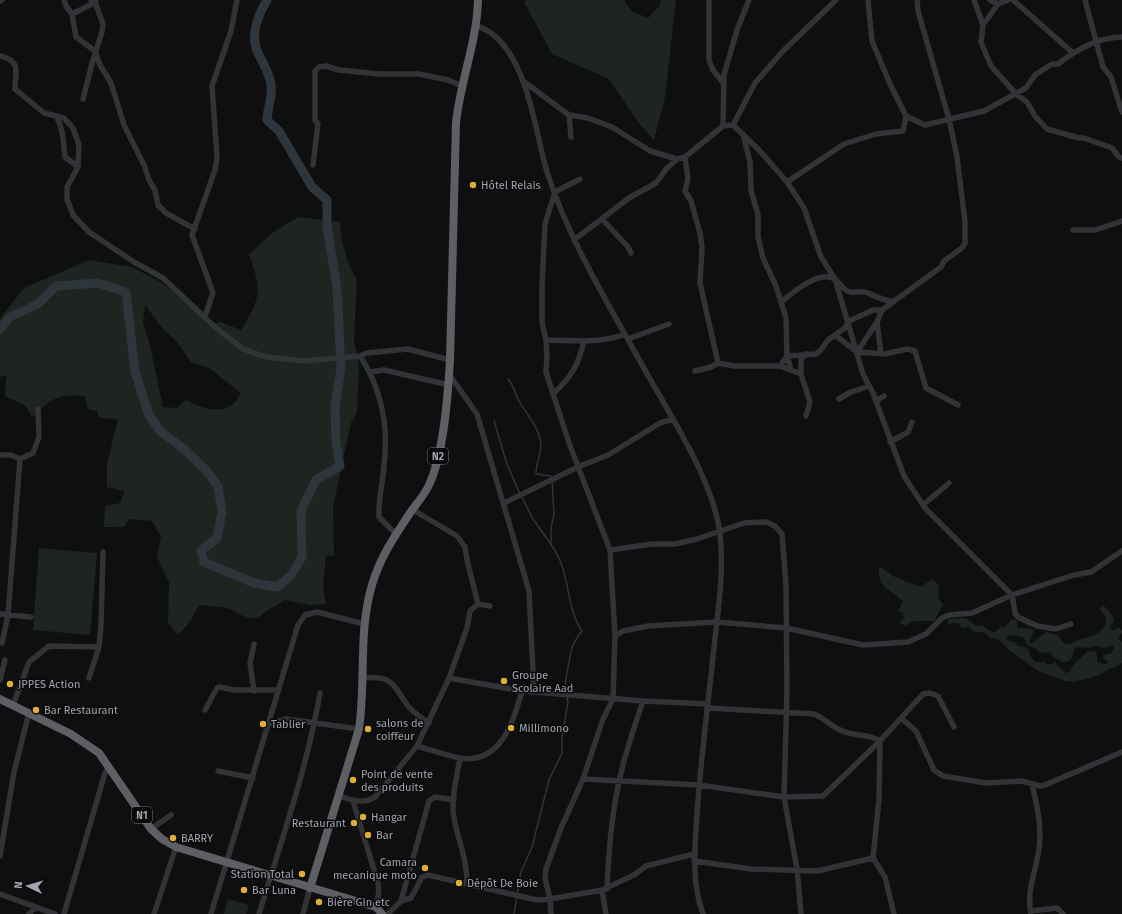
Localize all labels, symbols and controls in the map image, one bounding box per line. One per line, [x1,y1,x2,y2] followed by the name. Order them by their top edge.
[481,179,541,192] place label: Hôtel Relais
[468,180,478,190] marker: Hôtel Relais
[428,448,448,464] road number: N2
[512,669,573,695] place label: Groupe Scolaire Aad
[499,676,509,686] marker: Groupe Scolaire Aad
[18,678,80,691] place label: JPPES Action
[5,679,15,689] marker: JPPES Action
[44,704,118,717] place label: Bar Restaurant
[31,705,41,715] marker: Bar Restaurant
[376,717,424,743] place label: salons de coiffeur
[271,718,306,731] place label: Tablier
[258,719,268,729] marker: Tablier
[519,722,569,735] place label: Millimono
[506,723,516,733] marker: Millimono
[363,724,373,734] marker: salons de coiffeur
[361,768,433,794] place label: Point de vente des produits
[348,775,358,785] marker: Point de vente des produits
[132,807,152,823] road number: N1
[371,811,407,824] place label: Hangar
[358,812,368,822] marker: Hangar
[292,817,346,830] place label: Restaurant
[349,818,359,828] marker: Restaurant
[376,829,394,842] place label: Bar
[363,830,373,840] marker: Bar
[181,832,213,845] place label: BARRY
[168,833,178,843] marker: BARRY
[333,856,417,882] place label: Camara mecanique moto
[420,863,430,873] marker: Camara mecanique moto
[8,866,48,906] north arrow
[231,868,294,881] place label: Station Total
[297,869,307,879] marker: Station Total
[467,877,538,890] place label: Dépôt De Boie
[454,878,464,888] marker: Dépôt De Boie
[12,881,25,889] text: N
[252,884,296,897] place label: Bar Luna
[239,885,249,895] marker: Bar Luna
[327,896,390,909] place label: Bière Gin etc
[314,897,324,907] marker: Bière Gin etc

